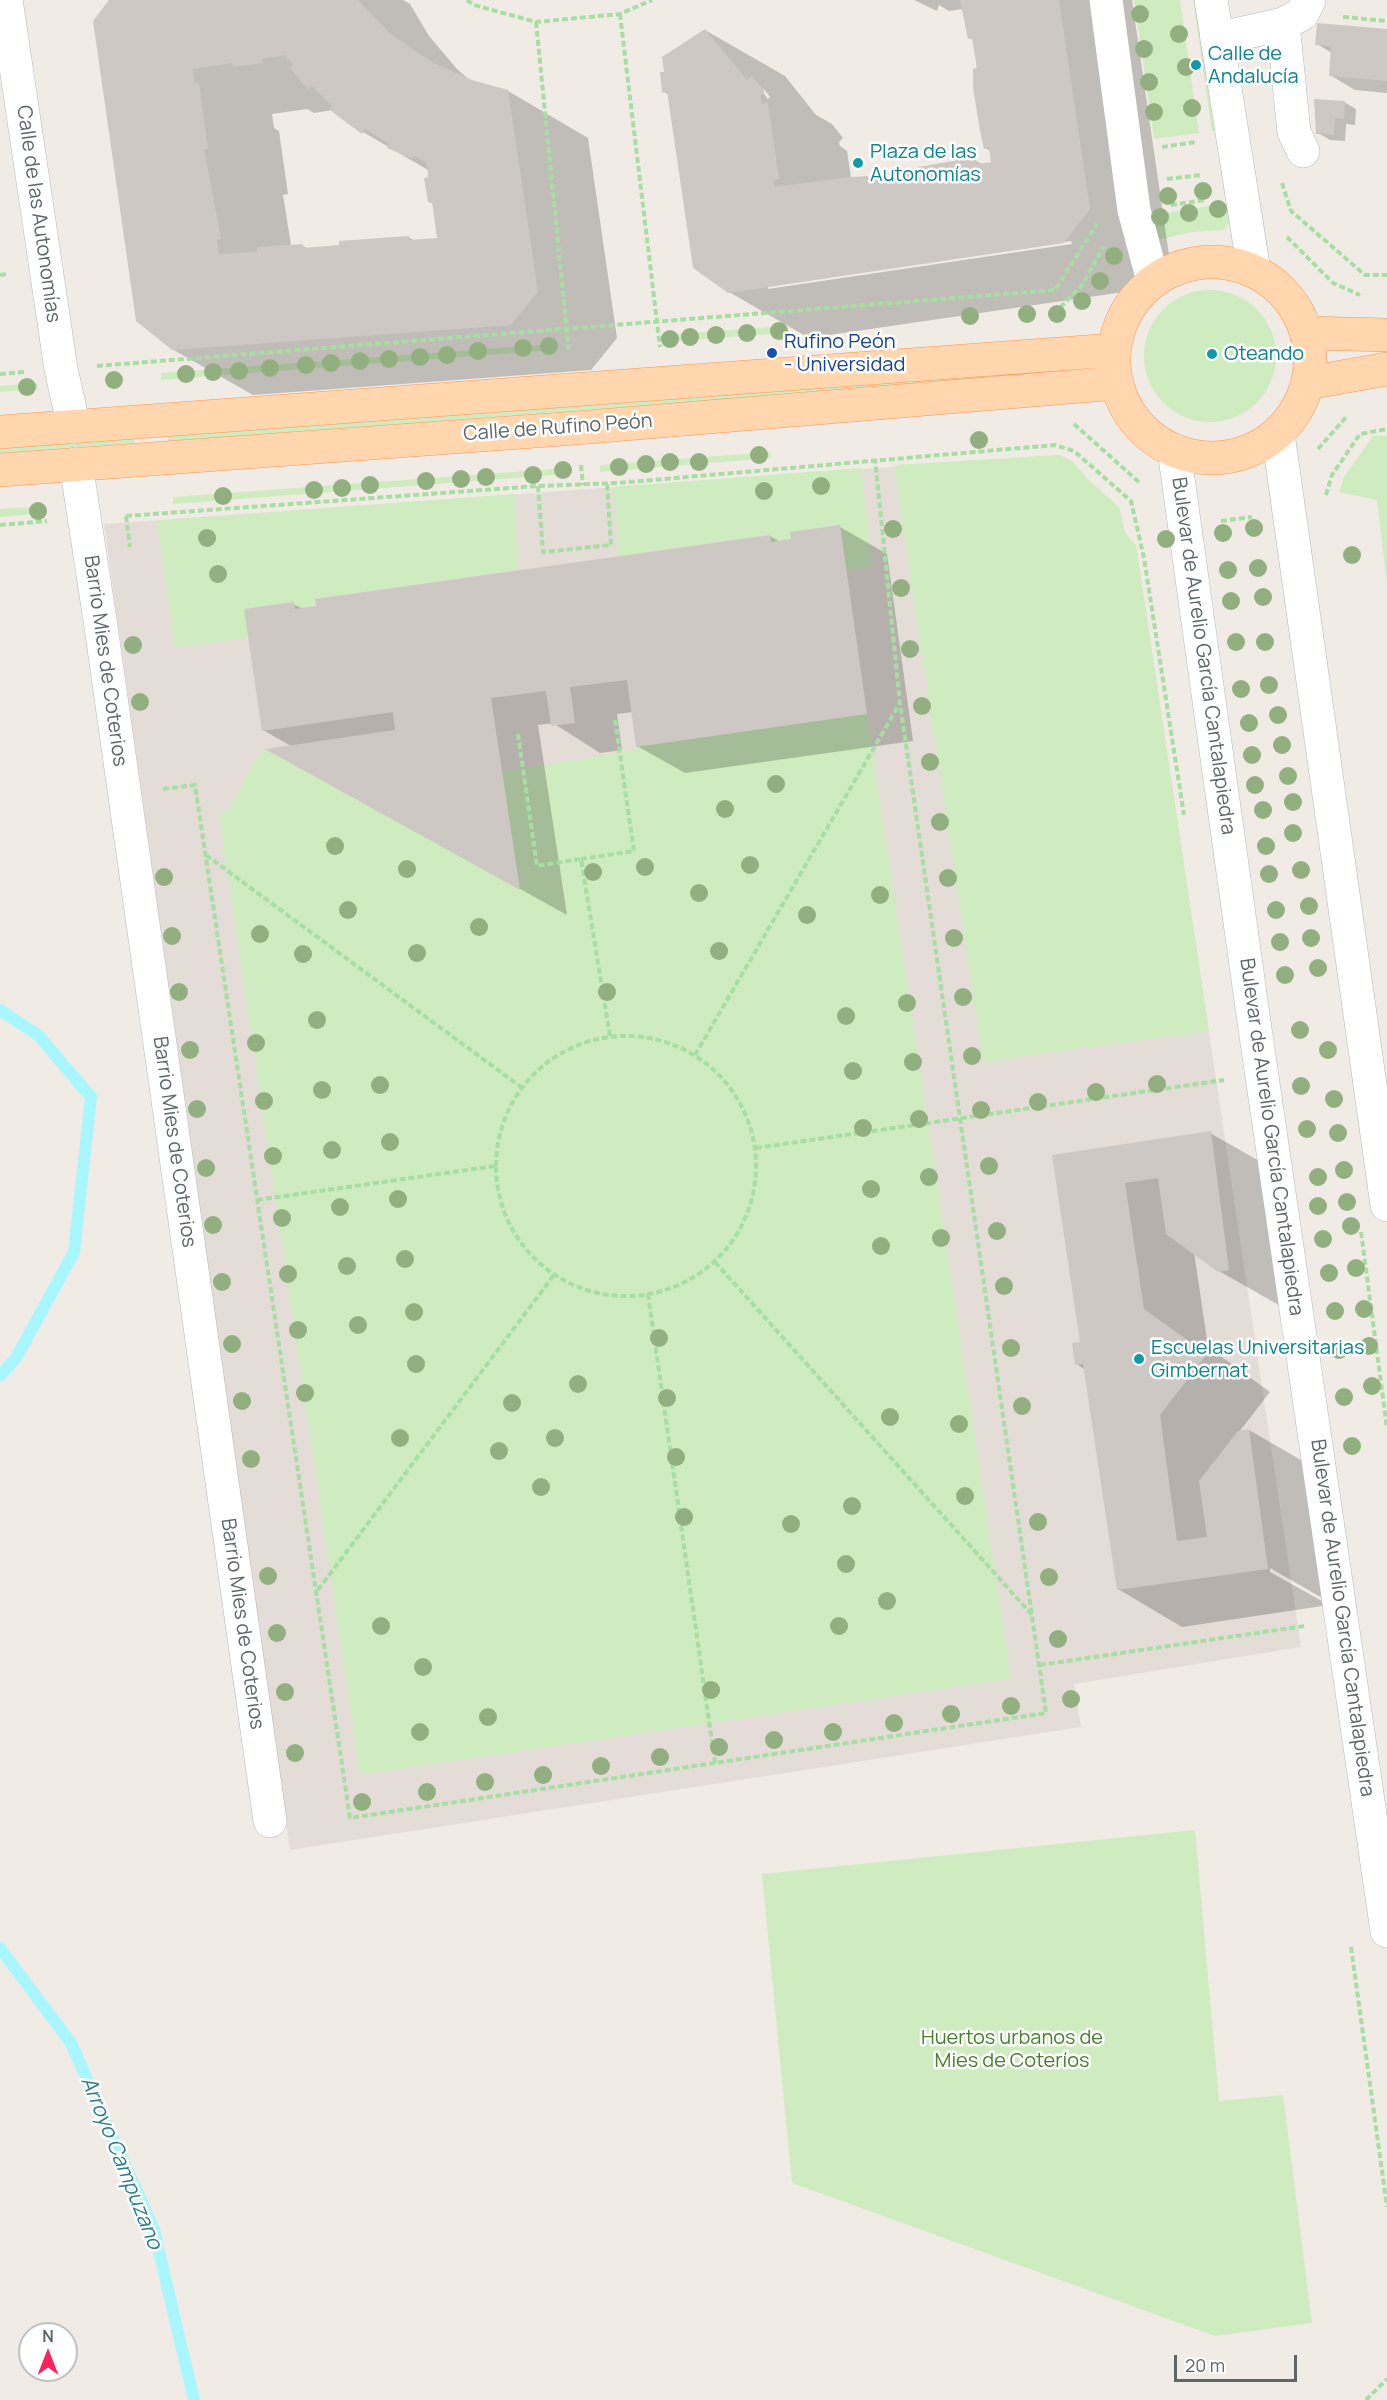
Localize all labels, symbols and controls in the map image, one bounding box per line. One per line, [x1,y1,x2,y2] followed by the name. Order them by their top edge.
[1208,42,1299,89] place label: Calle de Andalucía
[1189,58,1203,72] marker: Calle de Andalucía
[11,104,65,324] street label: Calle de las Autonomías
[870,140,981,187] place label: Plaza de las Autonomías
[851,156,865,170] marker: Plaza de las Autonomías
[784,330,905,377] place label: Rufino Peón - Universidad
[1224,342,1304,366] place label: Oteando
[765,346,779,360] marker: Rufino Peón - Universidad
[1205,347,1219,361] marker: Oteando
[463,409,653,447] street label: Calle de Rufino Peón
[1166,476,1240,836] street label: Bulevar de Aurelio García Cantalapiedra
[78,554,132,768] street label: Barrio Mies de Coterios
[1234,957,1308,1317] street label: Bulevar de Aurelio García Cantalapiedra
[147,1035,201,1249] street label: Barrio Mies de Coterios
[1151,1336,1364,1383] place label: Escuelas Universitarias Gimbernat
[1132,1352,1146,1366] marker: Escuelas Universitarias Gimbernat
[1305,1438,1379,1798] street label: Bulevar de Aurelio García Cantalapiedra
[215,1517,269,1731] street label: Barrio Mies de Coterios
[921,2026,1103,2073] park label: Huertos urbanos de Mies de Coteríos
[75,2073,167,2253] water label: Arroyo Campuzano
[18,2322,78,2382] north arrow
[42,2325,54,2347] text: N
[1177,2343,1300,2381] scale bar
[1185,2353,1225,2377] text: 20 m

